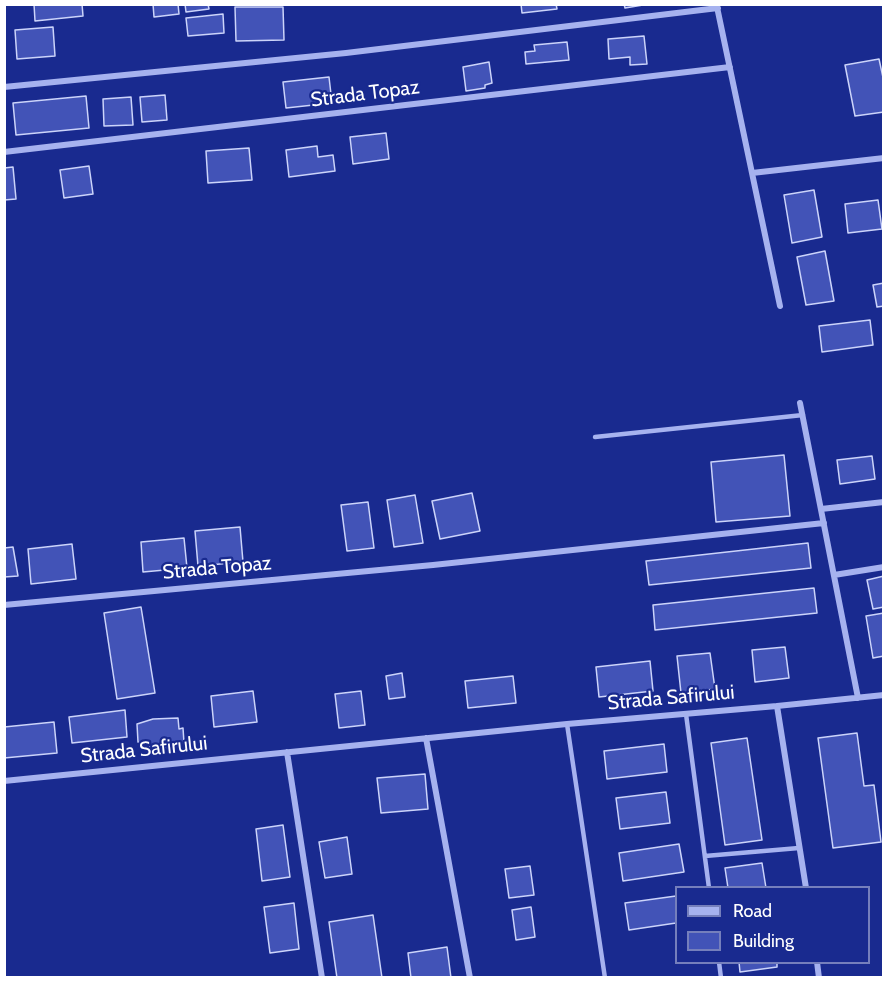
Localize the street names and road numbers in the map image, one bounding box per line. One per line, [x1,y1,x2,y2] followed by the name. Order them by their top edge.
[309,75,421,113] street label: Strada Topaz
[161,551,273,585] street label: Strada Topaz
[607,680,735,716] street label: Strada Safirului
[79,731,209,769] street label: Strada Safirului

